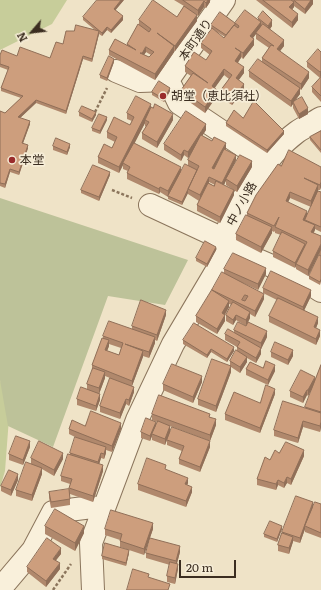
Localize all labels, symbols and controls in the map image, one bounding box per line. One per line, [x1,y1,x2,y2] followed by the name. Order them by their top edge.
[12,12,52,52] north arrow
[176,16,216,64] street label: 本町通り
[12,30,31,45] text: N
[171,89,267,103] place label: 胡堂（恵比須社）
[158,91,168,101] marker: 胡堂（恵比須社）
[20,153,44,167] place label: 本堂
[7,155,17,165] marker: 本堂
[224,180,260,228] street label: 中ノ小路
[181,552,238,578] scale bar
[186,558,213,576] text: 20 m

